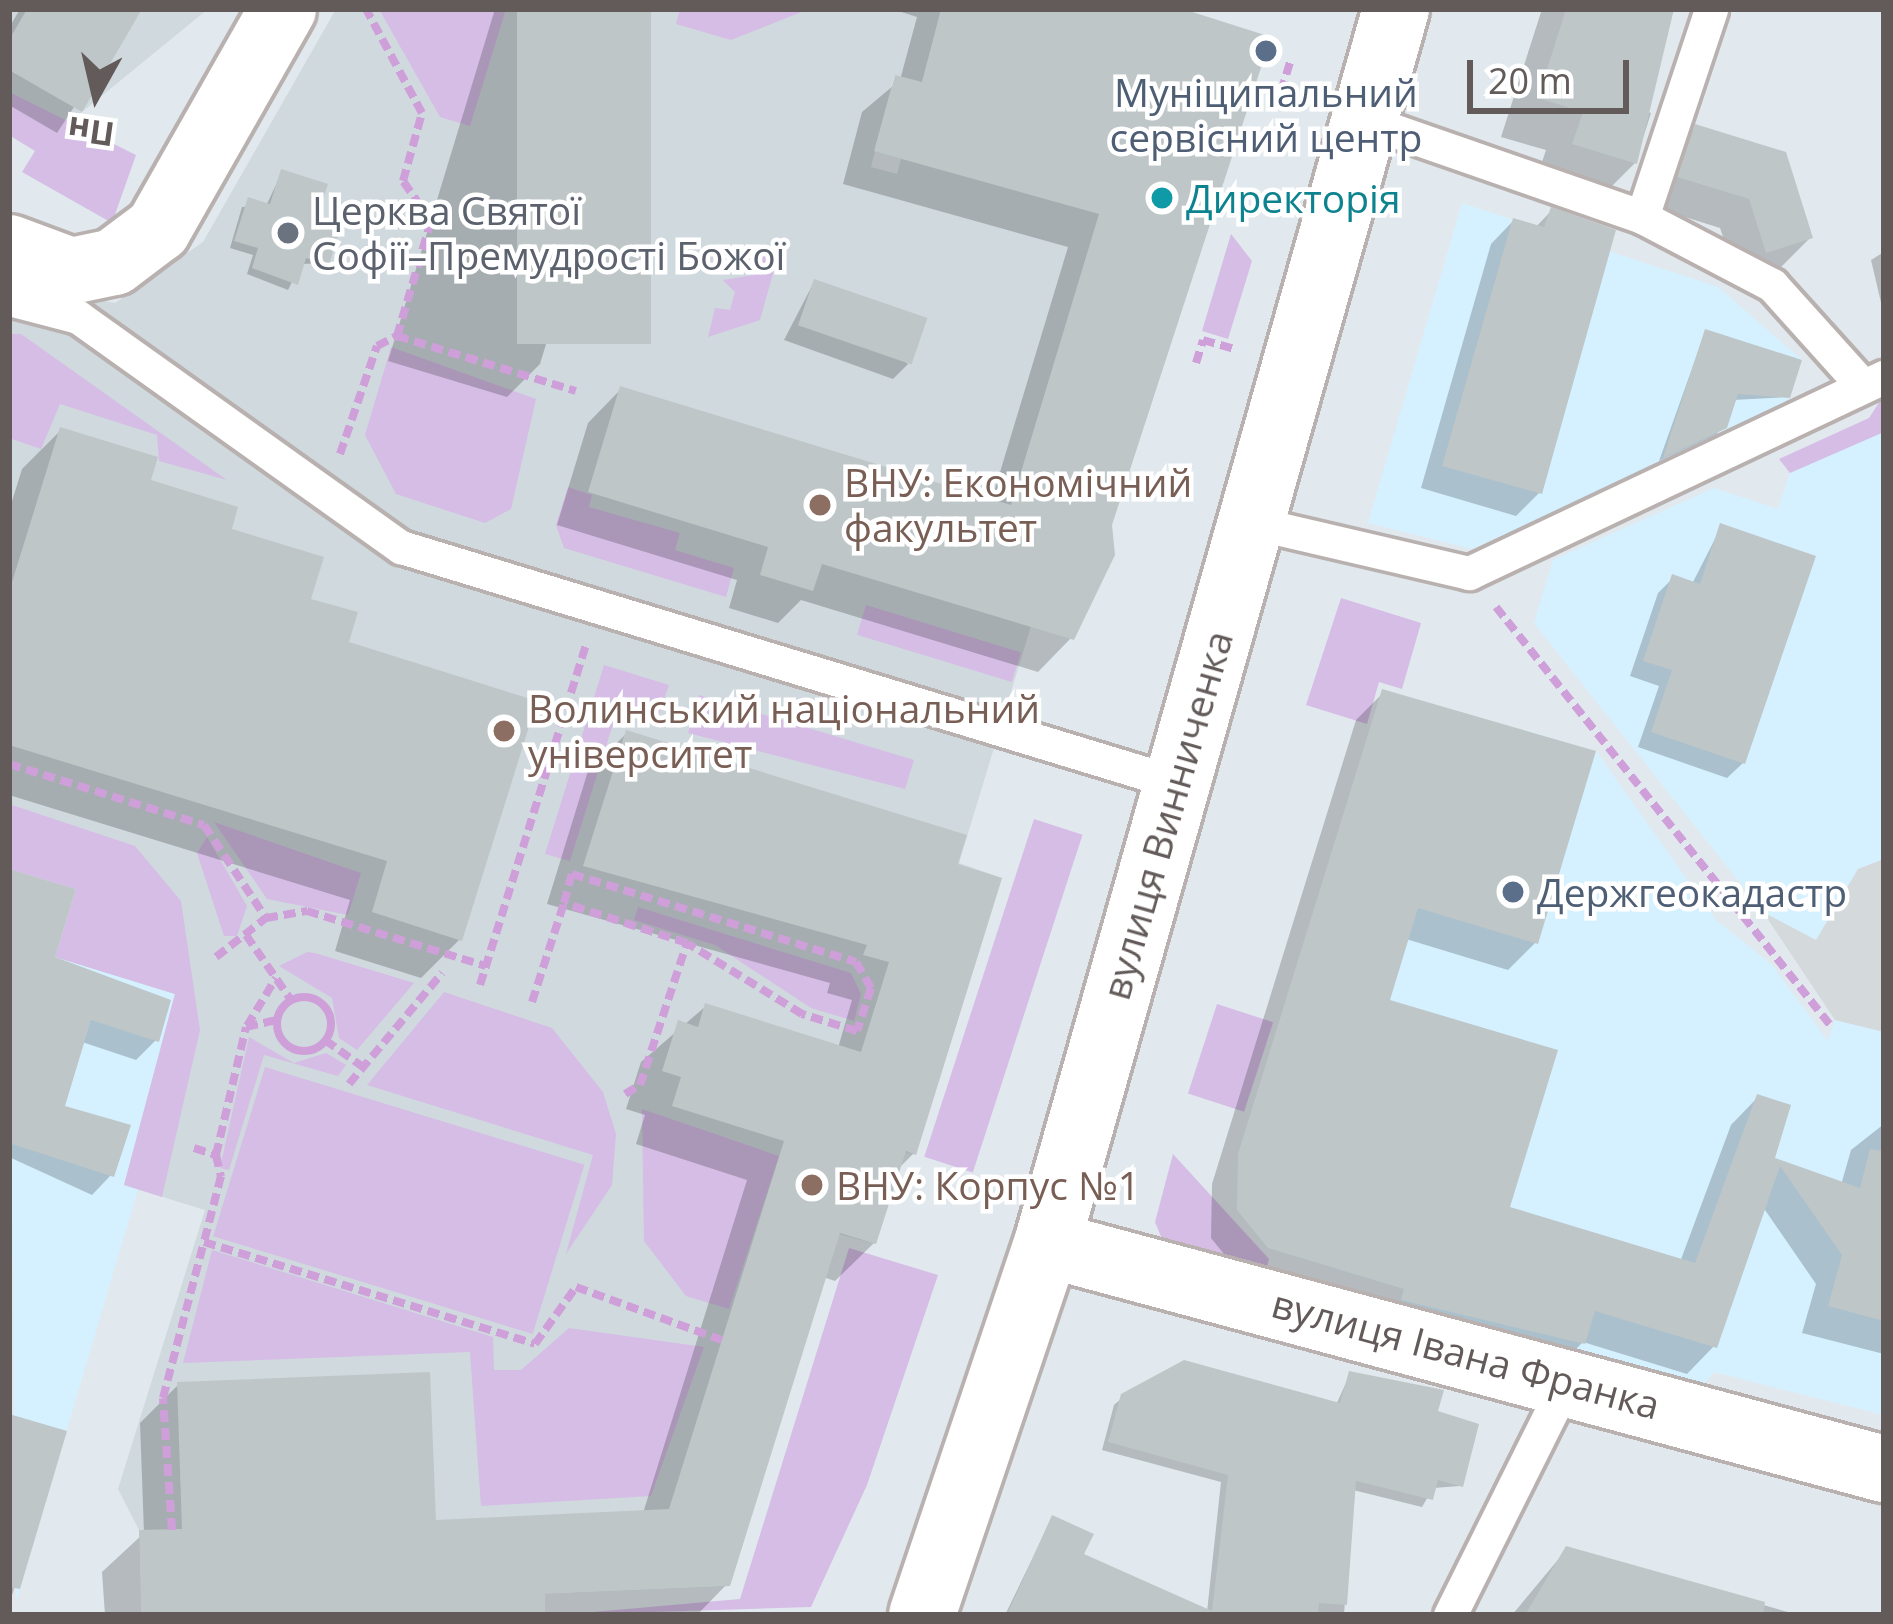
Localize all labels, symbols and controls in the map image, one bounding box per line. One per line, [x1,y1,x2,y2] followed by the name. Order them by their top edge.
[36,36,156,156] north arrow
[1473,36,1635,110] scale bar
[1253,38,1279,64] marker: Муніципальний сервісний центр
[1488,56,1572,105] text: 20 m
[1110,70,1422,161] place label: Муніципальний сервісний центр
[65,107,117,158] text: Пн
[1186,175,1400,221] place label: Директорія
[1149,185,1175,211] marker: Директорія
[312,188,785,279] place label: Церква Святої Софії–Премудрості Божої
[275,220,301,246] marker: Церква Святої Софії–Премудрості Божої
[844,460,1192,551] place label: ВНУ: Економічний факультет
[807,492,833,518] marker: ВНУ: Економічний факультет
[1092,625,1242,1005] street label: вулиця Винниченка
[528,686,1040,777] place label: Волинський національний університет
[491,718,517,744] marker: Волинський національний університет
[1537,869,1847,915] place label: Держгеокадастр
[1500,879,1526,905] marker: Держгеокадастр
[836,1162,1140,1208] place label: ВНУ: Корпус №1
[799,1172,825,1198] marker: ВНУ: Корпус №1
[1267,1280,1665,1428] street label: вулиця Івана Франка

